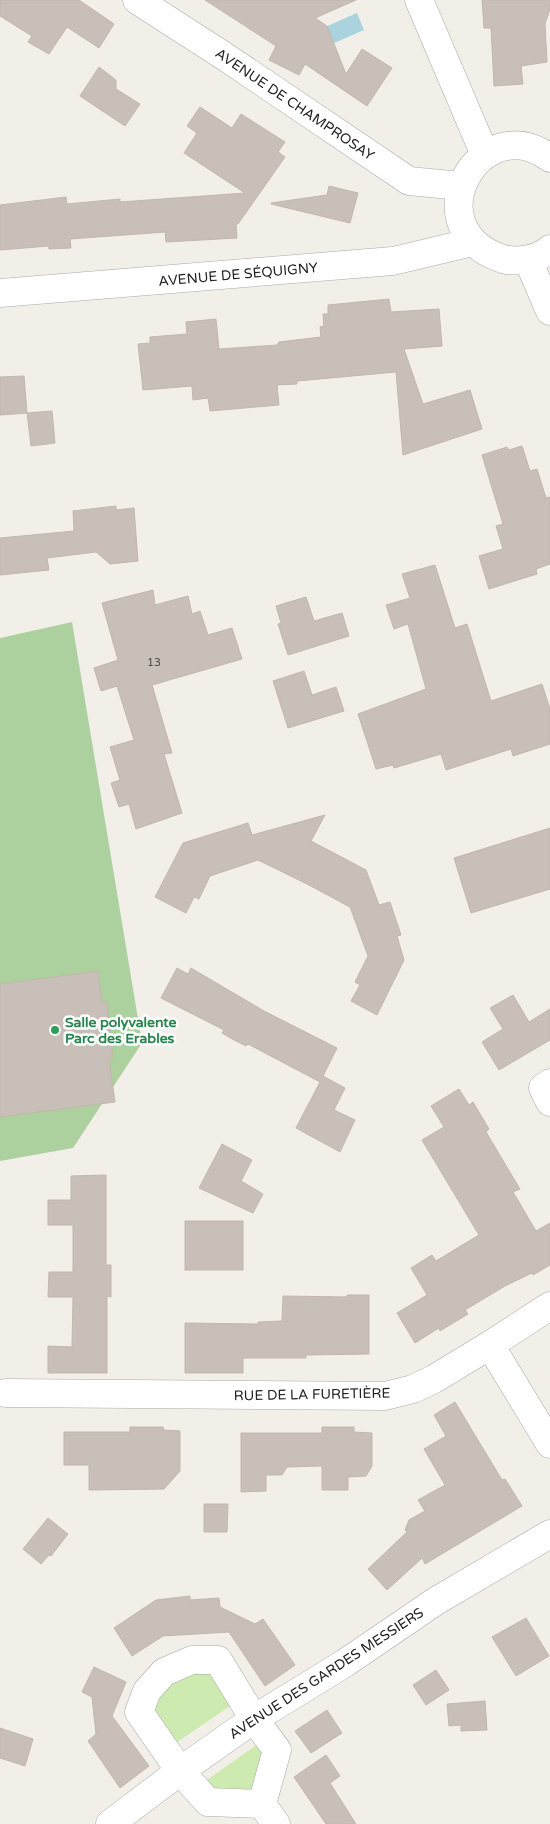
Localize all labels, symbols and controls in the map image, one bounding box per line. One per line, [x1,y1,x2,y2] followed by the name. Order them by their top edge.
[212,45,378,164] street label: AVENUE DE CHAMPROSAY
[158,259,319,290] street label: AVENUE DE SÉQUIGNY
[147,656,161,669] house number: 13
[65,1014,177,1047] place label: Salle polyvalente Parc des Erables
[49,1024,61,1036] marker: Salle polyvalente Parc des Erables
[234,1385,390,1404] street label: RUE DE LA FURETIÈRE
[226,1604,427,1743] street label: AVENUE DES GARDES MESSIERS

